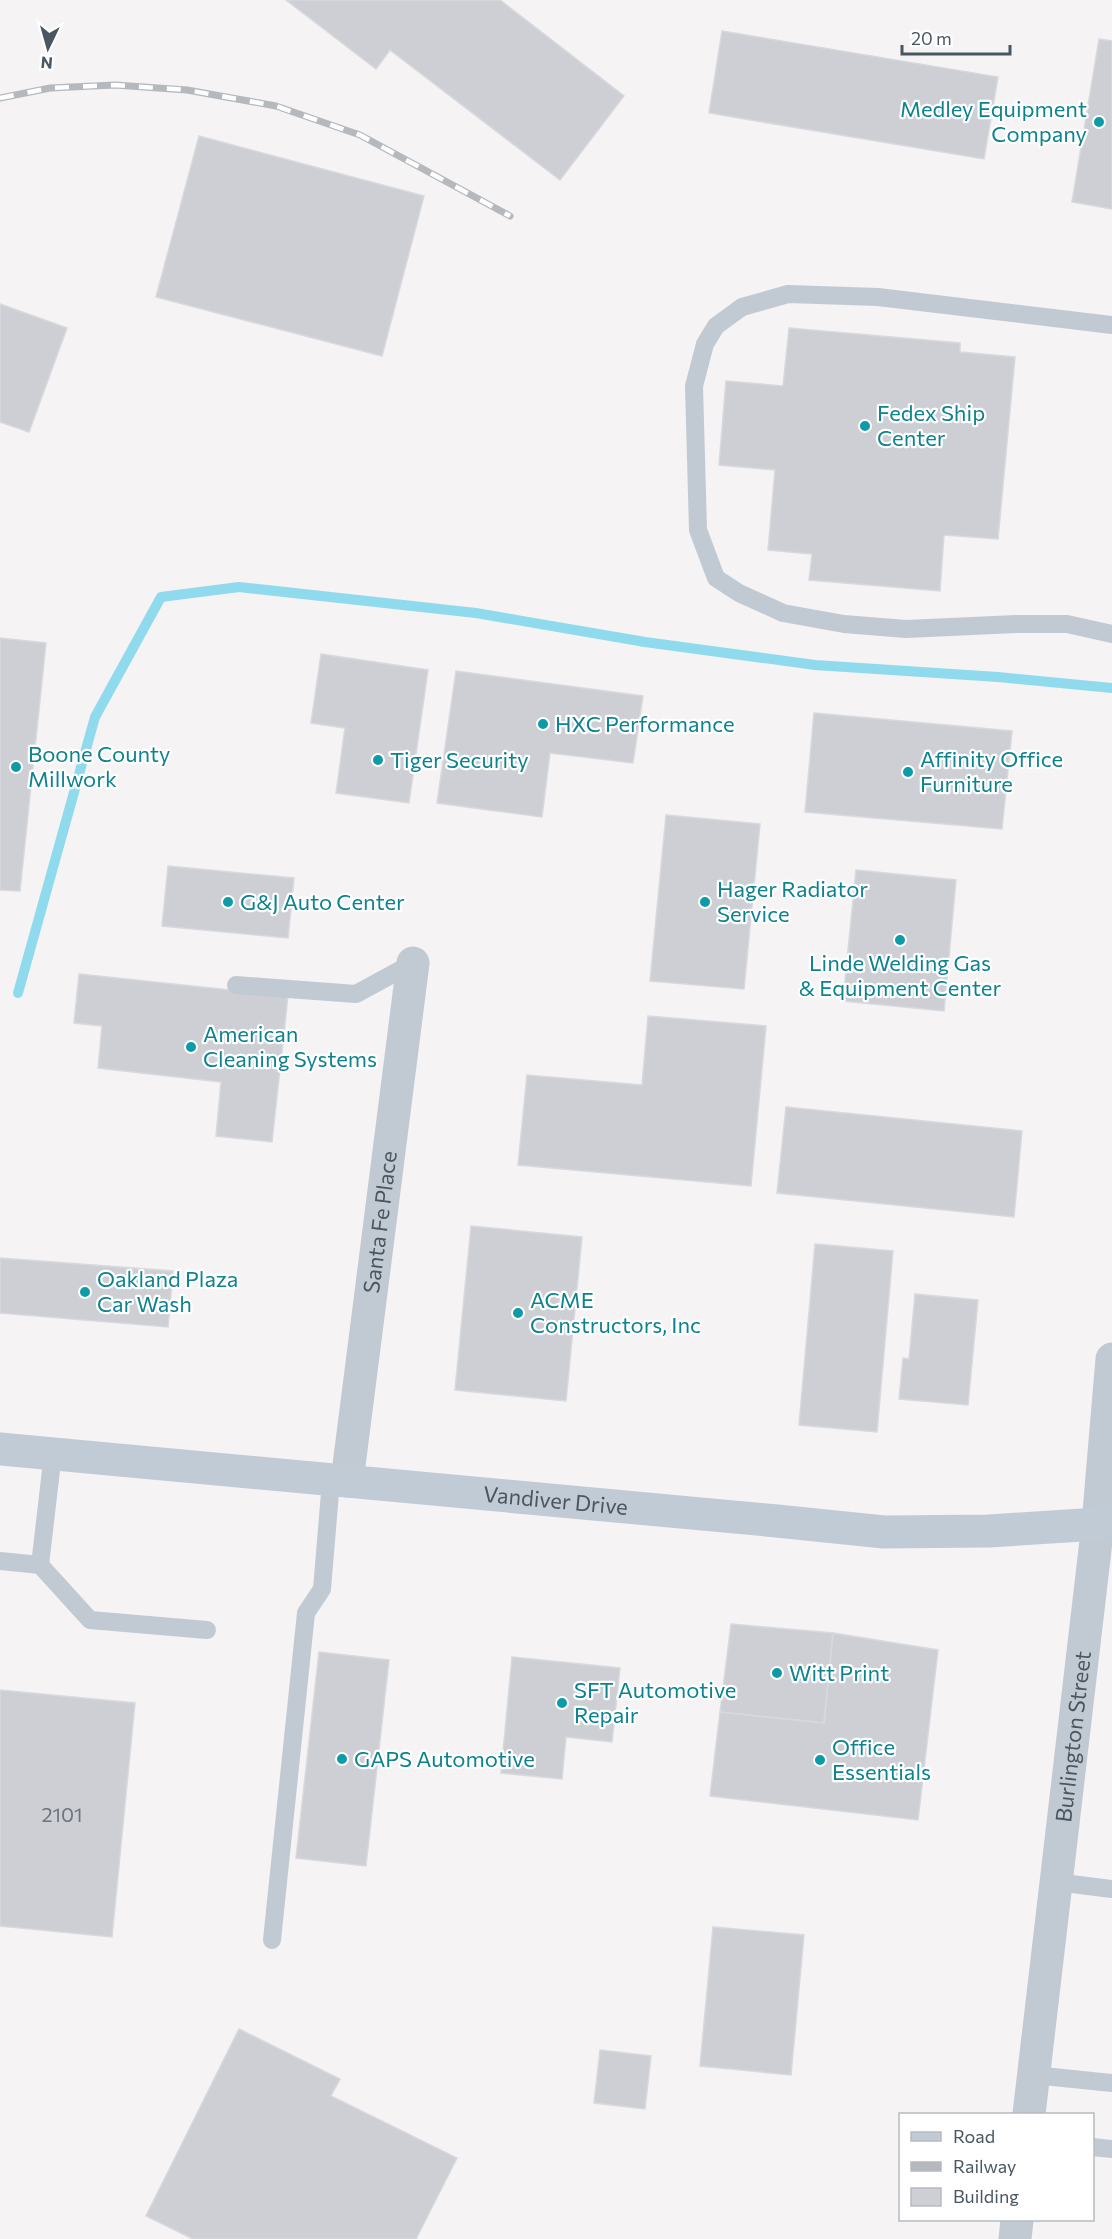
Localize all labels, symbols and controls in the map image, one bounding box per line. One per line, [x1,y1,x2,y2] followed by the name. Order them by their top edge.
[18,18,78,78] north arrow
[902,18,1010,56] scale bar
[911,27,952,49] text: 20 m
[40,53,53,73] text: N
[900,95,1087,147] place label: Medley Equipment Company
[1092,115,1106,129] marker: Medley Equipment Company
[877,399,985,451] place label: Fedex Ship Center
[858,419,872,433] marker: Fedex Ship Center
[555,710,735,737] place label: HXC Performance
[536,717,550,731] marker: HXC Performance
[28,740,170,792] place label: Boone County Millwork
[920,745,1063,797] place label: Affinity Office Furniture
[390,746,529,773] place label: Tiger Security
[371,753,385,767] marker: Tiger Security
[9,760,23,774] marker: Boone County Millwork
[901,765,915,779] marker: Affinity Office Furniture
[717,875,868,927] place label: Hager Radiator Service
[240,888,405,915] place label: G&J Auto Center
[221,895,235,909] marker: G&J Auto Center
[698,895,712,909] marker: Hager Radiator Service
[893,933,907,947] marker: Linde Welding Gas & Equipment Center
[799,949,1001,1001] place label: Linde Welding Gas & Equipment Center
[203,1020,377,1072] place label: American Cleaning Systems
[184,1040,198,1054] marker: American Cleaning Systems
[357,1149,402,1295] street label: Santa Fe Place
[97,1265,238,1317] place label: Oakland Plaza Car Wash
[78,1285,92,1299] marker: Oakland Plaza Car Wash
[530,1286,701,1338] place label: ACME Constructors, Inc
[511,1306,525,1320] marker: ACME Constructors, Inc
[482,1480,629,1520] street label: Vandiver Drive
[1049,1649,1096,1824] street label: Burlington Street
[789,1659,889,1686] place label: Witt Print
[770,1666,784,1680] marker: Witt Print
[574,1676,736,1728] place label: SFT Automotive Repair
[555,1696,569,1710] marker: SFT Automotive Repair
[832,1733,931,1785] place label: Office Essentials
[354,1745,535,1772] place label: GAPS Automotive
[335,1752,349,1766] marker: GAPS Automotive
[813,1753,827,1767] marker: Office Essentials
[41,1802,83,1826] house number: 2101
[899,2113,1094,2221] legend
[953,2125,995,2147] text: Road
[953,2155,1016,2177] text: Railway
[953,2185,1019,2207] text: Building

